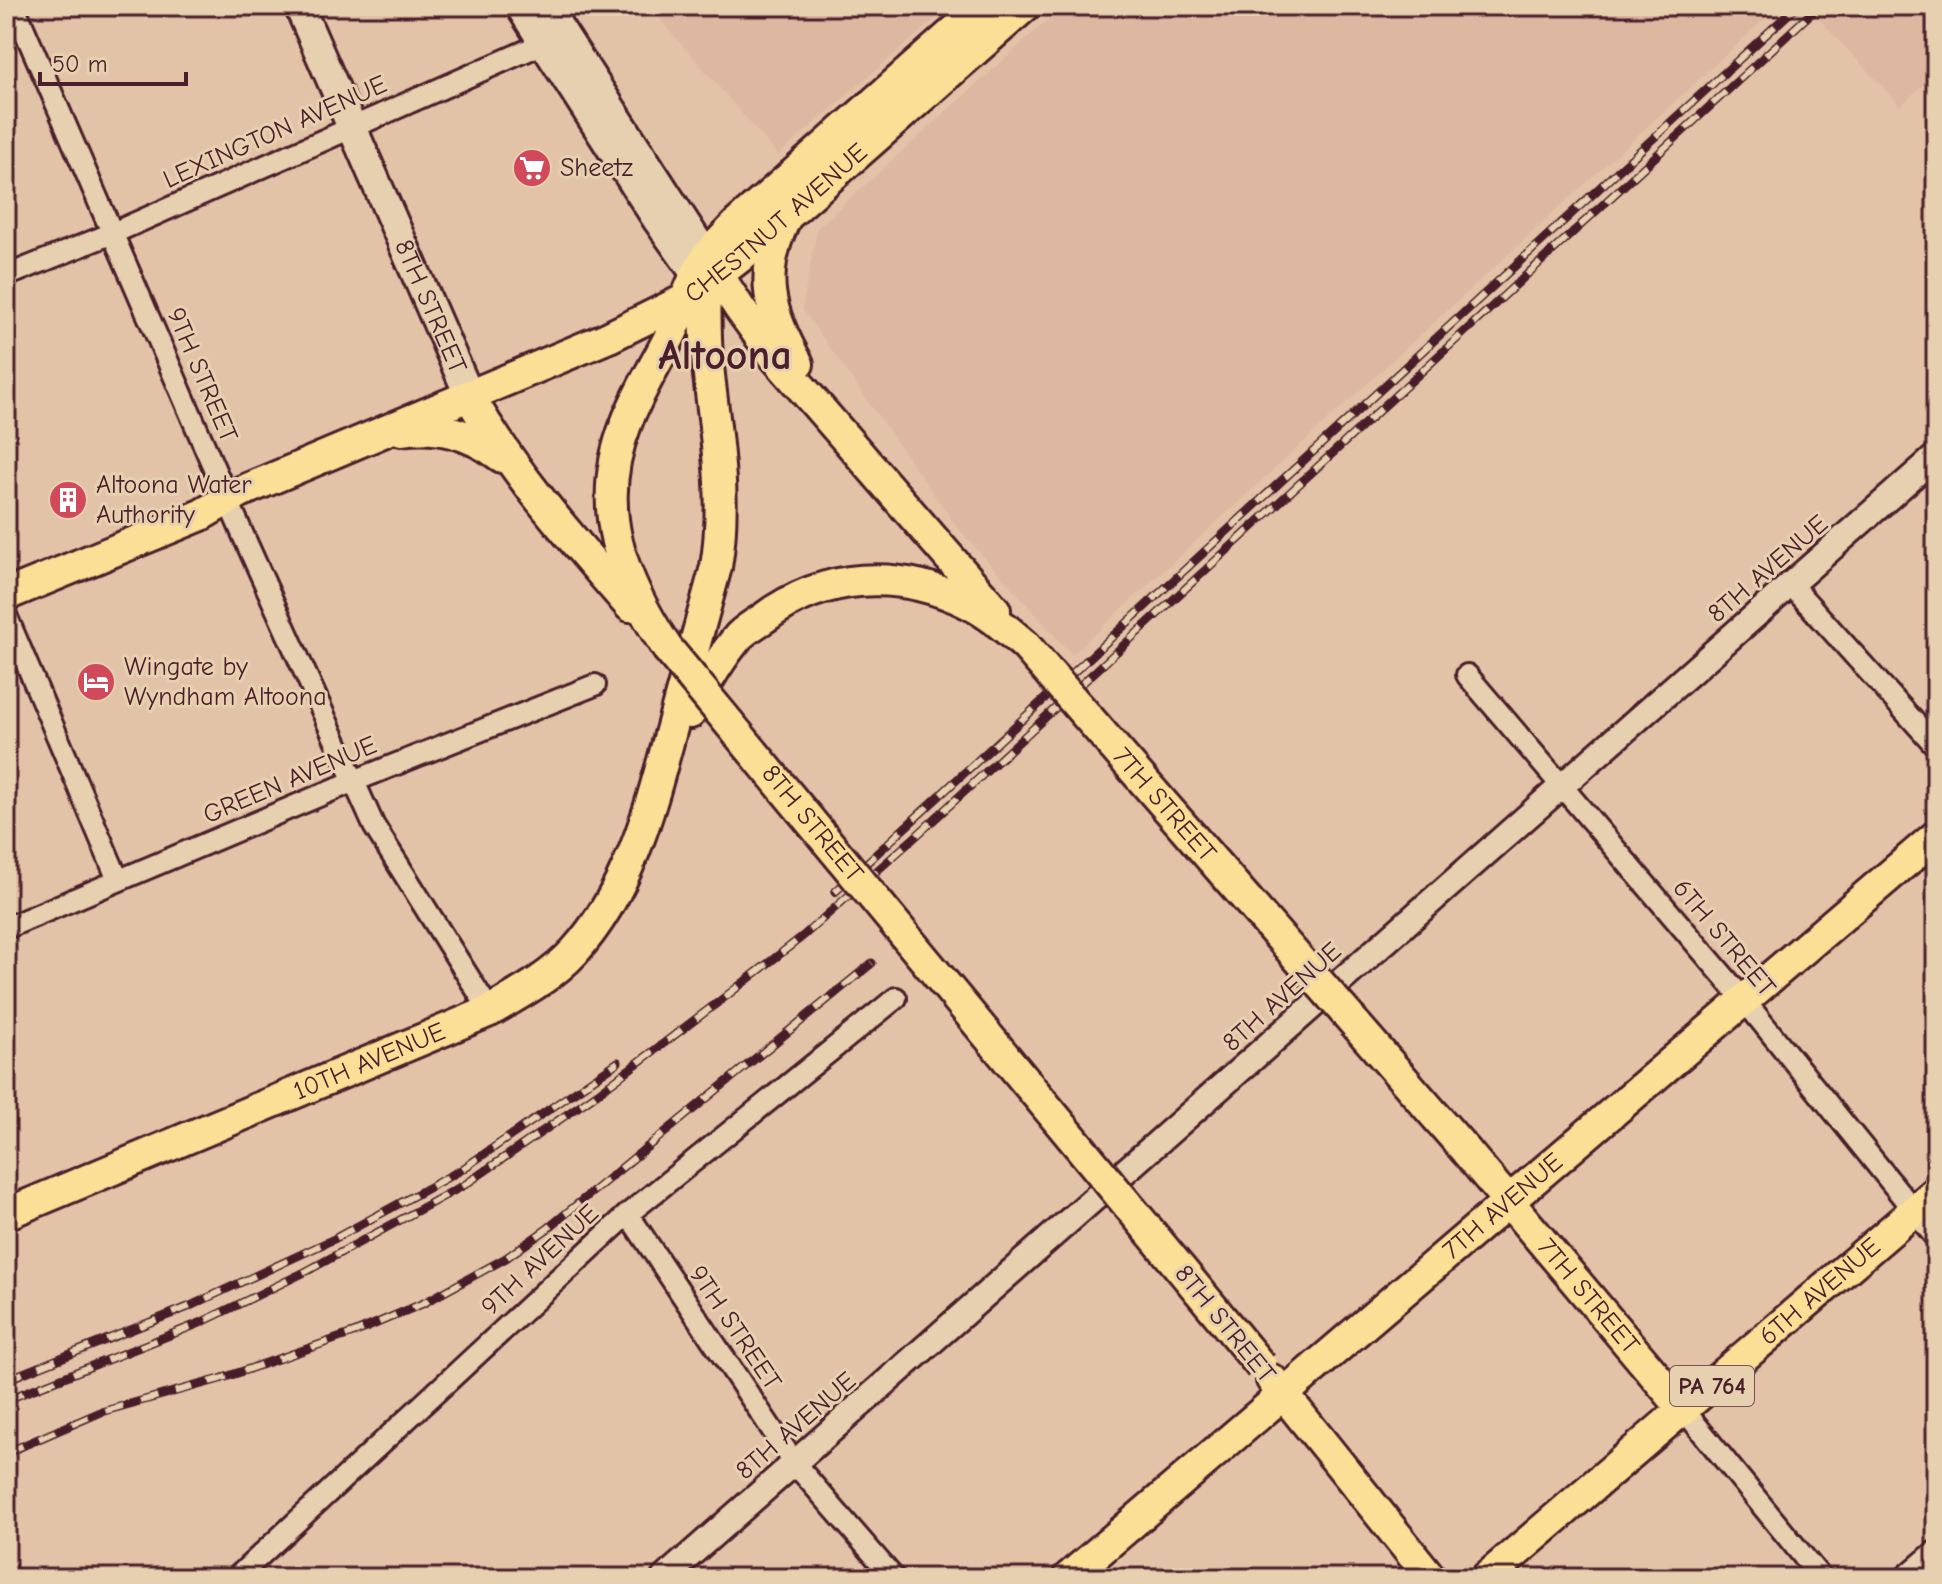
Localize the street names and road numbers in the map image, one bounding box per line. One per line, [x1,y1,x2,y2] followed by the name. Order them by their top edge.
[159,69,391,195] street label: LEXINGTON AVENUE
[679,137,873,309] street label: CHESTNUT AVENUE
[388,235,473,378] street label: 8TH STREET
[160,303,244,447] street label: 9TH STREET
[1702,509,1834,629] street label: 8TH AVENUE
[199,730,381,830] street label: GREEN AVENUE
[1106,742,1222,868] street label: 7TH STREET
[755,759,870,889] street label: 8TH STREET
[1666,873,1782,1003] street label: 6TH STREET
[1217,936,1347,1058] street label: 8TH AVENUE
[289,1017,450,1107] street label: 10TH AVENUE
[1437,1147,1569,1266] street label: 7TH AVENUE
[475,1198,605,1322] street label: 9TH AVENUE
[1753,1231,1886,1352] street label: 6TH AVENUE
[1531,1232,1646,1361] street label: 7TH STREET
[1168,1259,1282,1389] street label: 8TH STREET
[683,1260,788,1396] street label: 9TH STREET
[730,1366,862,1486] street label: 8TH AVENUE
[1670,1366,1754,1406] road number: PA 764

